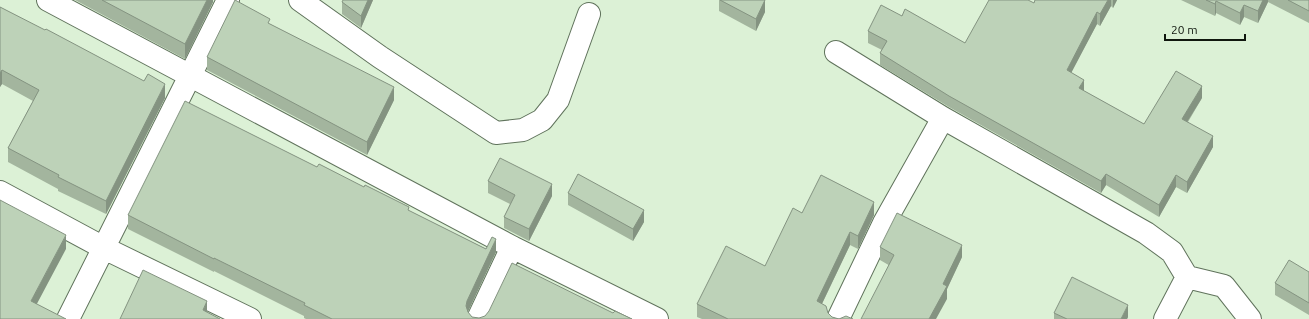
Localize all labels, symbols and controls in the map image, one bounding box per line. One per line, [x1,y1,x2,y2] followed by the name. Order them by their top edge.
[1165,16,1245,42] scale bar
[1171,23,1198,36] text: 20 m

